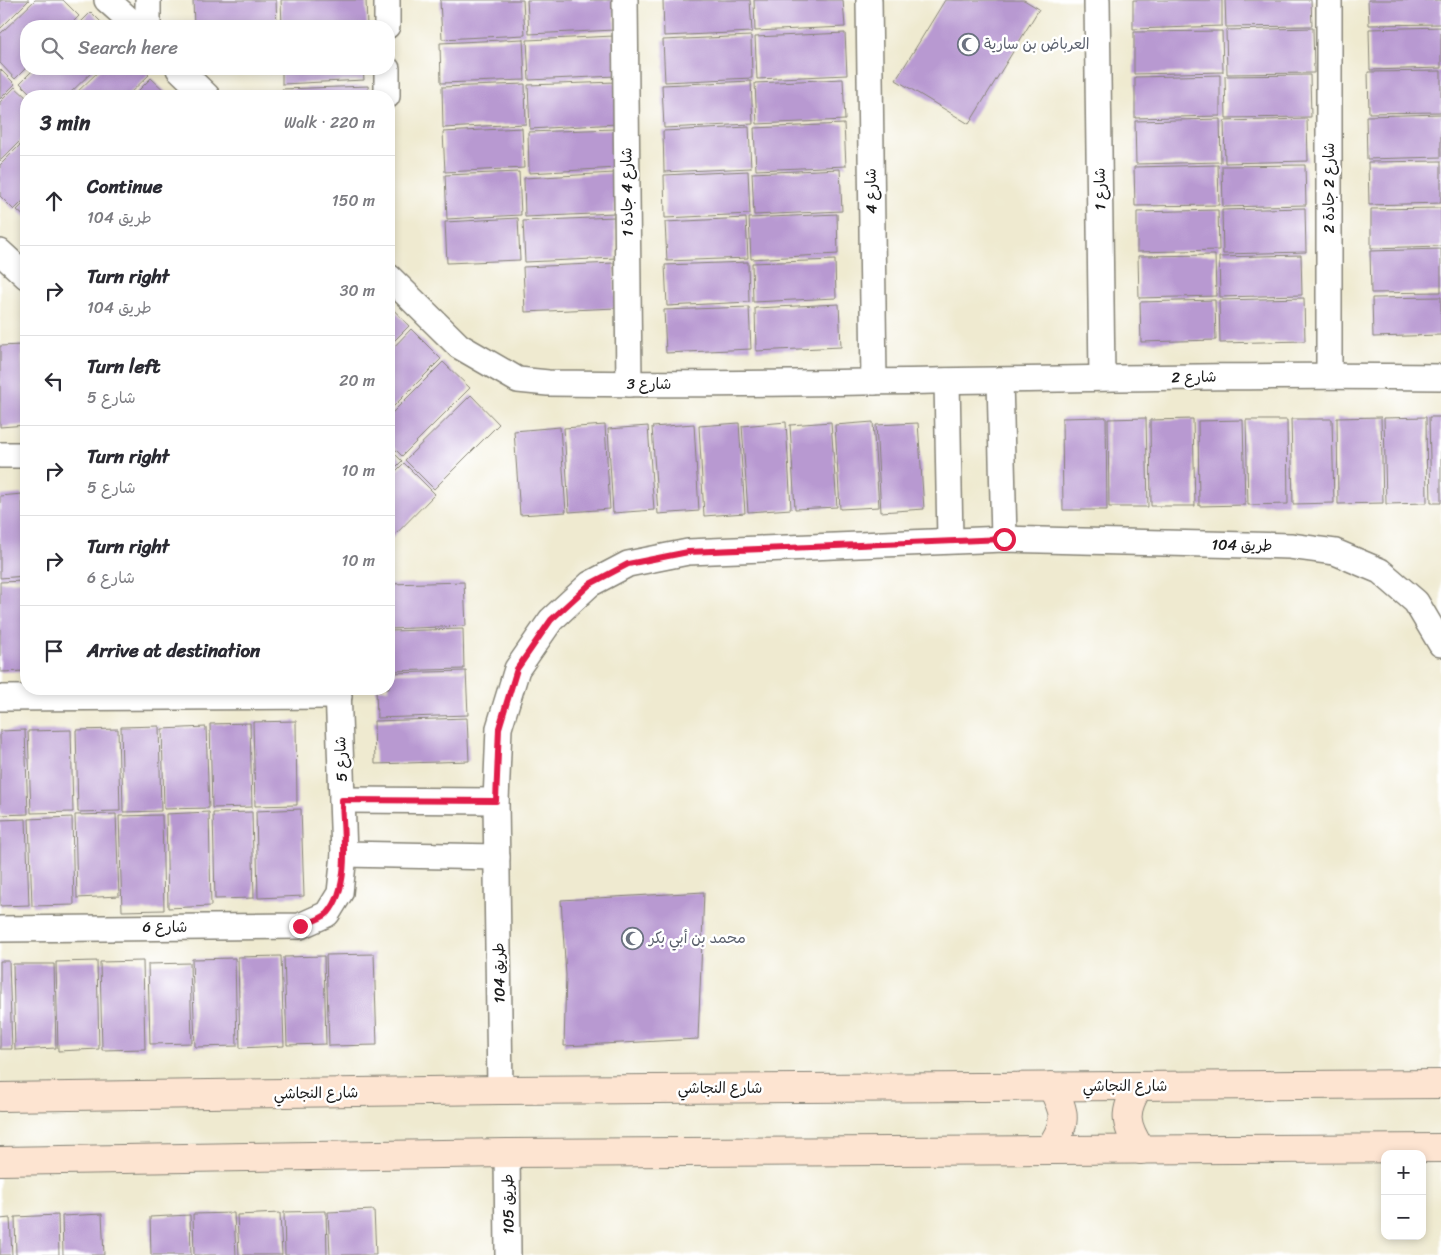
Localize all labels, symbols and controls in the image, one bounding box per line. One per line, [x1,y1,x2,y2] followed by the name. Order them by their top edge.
[20,20,395,75] search box
[78,31,178,64] text: Search here
[984,31,1090,57] place label: العرباض بن سارية
[956,32,980,56] mosque icon: العرباض بن سارية
[38,34,66,62] icon: search
[40,104,90,142] text: 3 min
[284,108,375,137] text: Walk · 220 m
[1316,143,1342,233] street label: شارع 2 جادة 2
[613,147,641,237] street label: شارع 4 جادة 1
[1087,167,1113,211] street label: شارع 1
[858,168,884,214] street label: شارع 4
[87,170,163,203] text: Continue
[332,186,375,215] text: 150 m
[40,187,68,215] icon: ahead
[87,203,152,232] text: طريق 104
[87,260,169,293] text: Turn right
[340,276,375,305] text: 30 m
[40,277,68,305] icon: right
[87,293,152,322] text: طريق 104
[87,350,160,383] text: Turn left
[1171,364,1217,390] street label: شارع 2
[339,366,375,395] text: 20 m
[40,367,68,395] icon: left
[627,371,671,397] street label: شارع 3
[87,383,136,412] text: شارع 5
[87,440,169,473] text: Turn right
[342,456,375,485] text: 10 m
[40,457,68,485] icon: right
[87,473,136,502] text: شارع 5
[993,528,1016,551] route start
[87,530,169,563] text: Turn right
[1211,531,1273,559] street label: طريق 104
[342,546,375,575] text: 10 m
[40,547,68,575] icon: right
[87,563,135,592] text: شارع 6
[87,634,260,667] text: Arrive at destination
[40,637,68,665] icon: arrive
[327,736,355,782] street label: شارع 5
[143,914,187,940] street label: شارع 6
[289,915,312,938] route end
[647,925,746,951] place label: محمد بن أبي بكر
[621,926,645,950] mosque icon: محمد بن أبي بكر
[485,942,513,1004] street label: طريق 104
[1083,1073,1167,1099] street label: شارع النجاشي
[678,1075,762,1101] street label: شارع النجاشي
[273,1079,359,1107] street label: شارع النجاشي
[1381,1150,1426,1240] map controls
[1381,1150,1426,1195] button: +
[494,1174,522,1234] street label: طريق 105
[1381,1195,1426,1240] button: −

